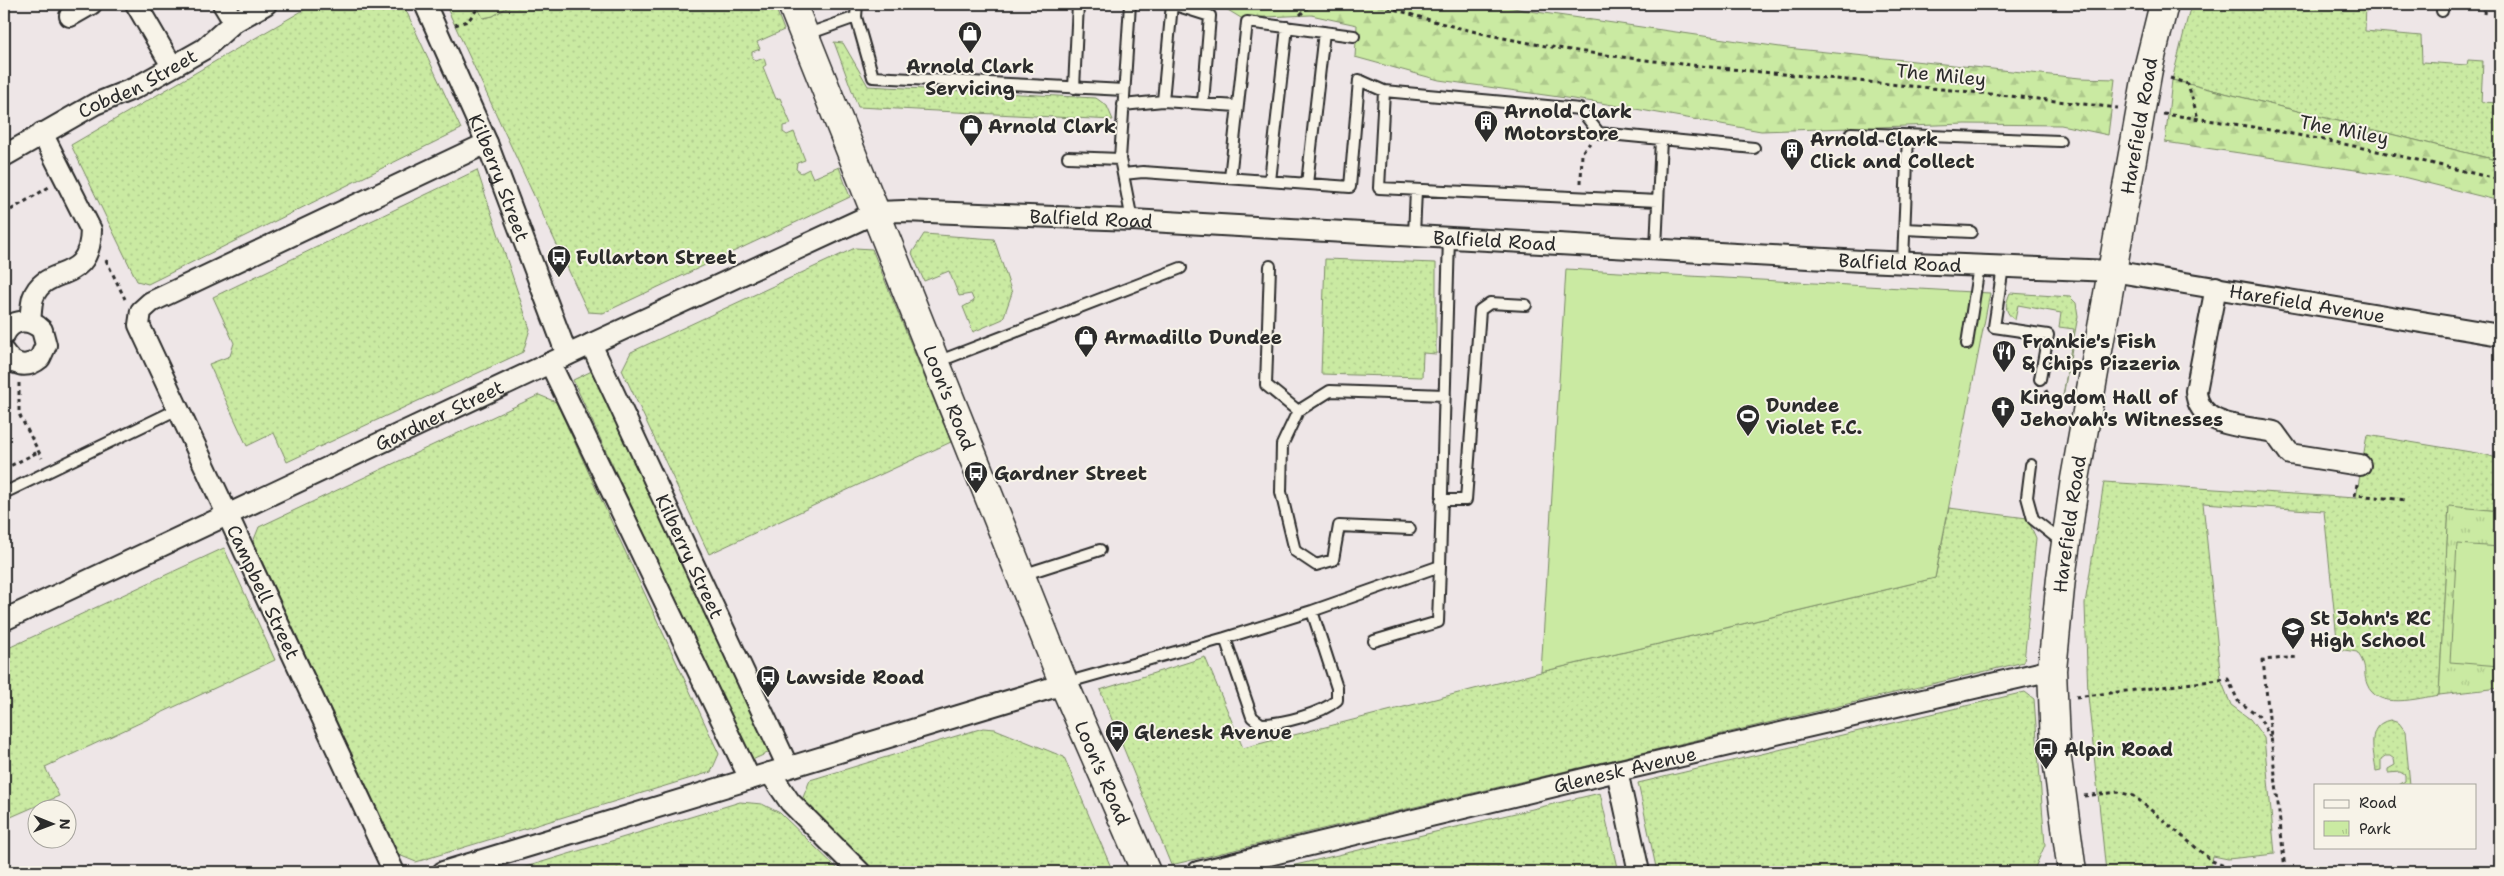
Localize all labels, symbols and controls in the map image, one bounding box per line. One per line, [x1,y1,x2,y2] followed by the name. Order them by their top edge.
[957,20,983,54] shop icon: Arnold Clark Servicing
[73,43,201,124] street label: Cobden Street
[906,54,1034,101] place label: Arnold Clark Servicing
[2115,56,2163,196] street label: Harefield Road
[1895,58,1987,92] street label: The Miley
[1504,99,1632,146] place label: Arnold Clark Motorstore
[1473,109,1499,143] building icon: Arnold Clark Motorstore
[2297,109,2391,151] street label: The Miley
[463,110,536,245] street label: Kilberry Street
[958,113,984,147] shop icon: Arnold Clark
[988,114,1116,139] place label: Arnold Clark
[1810,127,1975,174] place label: Arnold Clark Click and Collect
[1779,137,1805,171] building icon: Arnold Clark Click and Collect
[1029,203,1153,234] street label: Balfield Road
[1432,224,1557,256] street label: Balfield Road
[546,244,572,278] bus stop icon: Fullarton Street
[576,245,736,270] place label: Fullarton Street
[1838,247,1962,277] street label: Balfield Road
[2227,278,2387,328] street label: Harefield Avenue
[1073,324,1099,358] shop icon: Armadillo Dundee
[1104,325,1282,350] place label: Armadillo Dundee
[2022,329,2180,376] place label: Frankie's Fish & Chips Pizzeria
[1991,339,2017,373] restaurant icon: Frankie's Fish & Chips Pizzeria
[917,342,982,454] street label: Loon's Road
[371,374,508,456] street label: Gardner Street
[2020,385,2223,432] place label: Kingdom Hall of Jehovah's Witnesses
[1766,393,1862,440] place label: Dundee Violet F.C.
[1990,395,2016,429] church icon: Kingdom Hall of Jehovah's Witnesses
[1735,403,1761,437] sports icon: Dundee Violet F.C.
[2047,454,2091,594] street label: Harefield Road
[963,460,989,494] bus stop icon: Gardner Street
[994,461,1147,486] place label: Gardner Street
[650,490,730,623] street label: Kilberry Street
[221,521,305,663] street label: Campbell Street
[2310,606,2431,653] place label: St John's RC High School
[2280,616,2306,650] school or university icon: St John's RC High School
[755,664,781,698] bus stop icon: Lawside Road
[786,665,924,690] place label: Lawside Road
[1069,717,1136,828] street label: Loon's Road
[1104,719,1130,753] bus stop icon: Glenesk Avenue
[1134,720,1292,745] place label: Glenesk Avenue
[2033,736,2059,770] bus stop icon: Alpin Road
[2064,737,2173,762] place label: Alpin Road
[1551,740,1699,798] street label: Glenesk Avenue
[2314,784,2476,848] legend
[2359,793,2397,813] text: Road
[28,798,78,848] north arrow
[56,819,74,830] text: N
[2359,819,2391,839] text: Park

